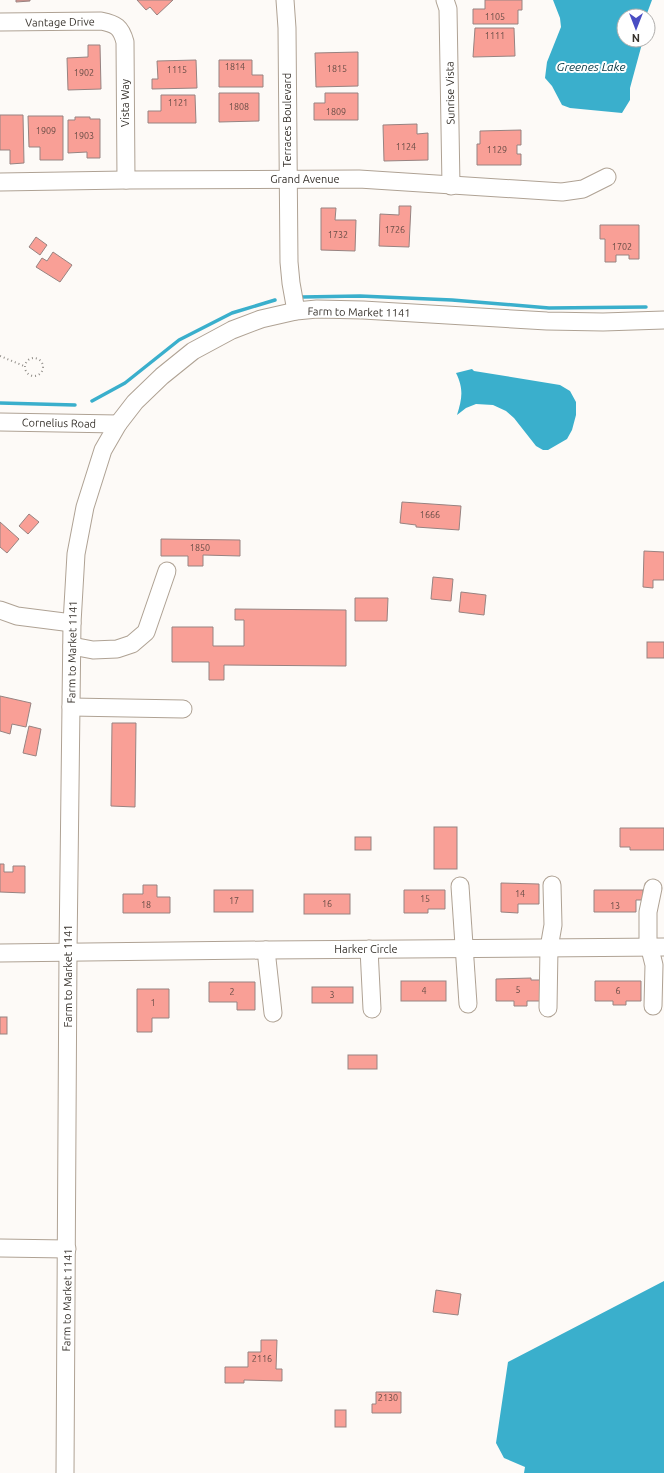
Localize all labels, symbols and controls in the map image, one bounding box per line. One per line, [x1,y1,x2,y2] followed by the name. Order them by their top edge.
[616,8,656,48] north arrow
[485,12,505,22] house number: 1105
[25,15,95,29] street label: Vantage Drive
[485,31,505,41] house number: 1111
[632,32,640,44] text: N
[557,60,625,73] water label: Greenes Lake
[443,61,457,125] street label: Sunrise Vista
[225,62,245,72] house number: 1814
[327,64,347,74] house number: 1815
[167,65,187,75] house number: 1115
[74,68,94,78] house number: 1902
[281,73,293,167] street label: Terraces Boulevard
[119,78,131,127] street label: Vista Way
[168,98,188,108] house number: 1121
[229,102,249,112] house number: 1808
[326,107,346,117] house number: 1809
[36,126,56,136] house number: 1909
[74,131,94,141] house number: 1903
[396,142,416,152] house number: 1124
[487,145,507,155] house number: 1129
[270,173,340,185] street label: Grand Avenue
[385,225,405,235] house number: 1726
[328,230,348,240] house number: 1732
[612,242,632,252] house number: 1702
[307,305,411,319] street label: Farm to Market 1141
[22,416,96,430] street label: Cornelius Road
[420,510,440,520] house number: 1666
[190,543,210,553] house number: 1850
[65,600,79,704] street label: Farm to Market 1141
[515,889,525,899] house number: 14
[420,894,430,904] house number: 15
[229,896,239,906] house number: 17
[322,899,332,909] house number: 16
[141,900,151,910] house number: 18
[610,901,620,911] house number: 13
[62,925,74,1027] street label: Farm to Market 1141
[334,943,398,955] street label: Harker Circle
[515,985,521,995] house number: 5
[421,986,427,996] house number: 4
[615,986,621,996] house number: 6
[229,987,235,997] house number: 2
[329,990,335,1000] house number: 3
[150,998,156,1008] house number: 1
[60,1248,74,1352] street label: Farm to Market 1141
[252,1354,272,1364] house number: 2116
[378,1393,398,1403] house number: 2130

